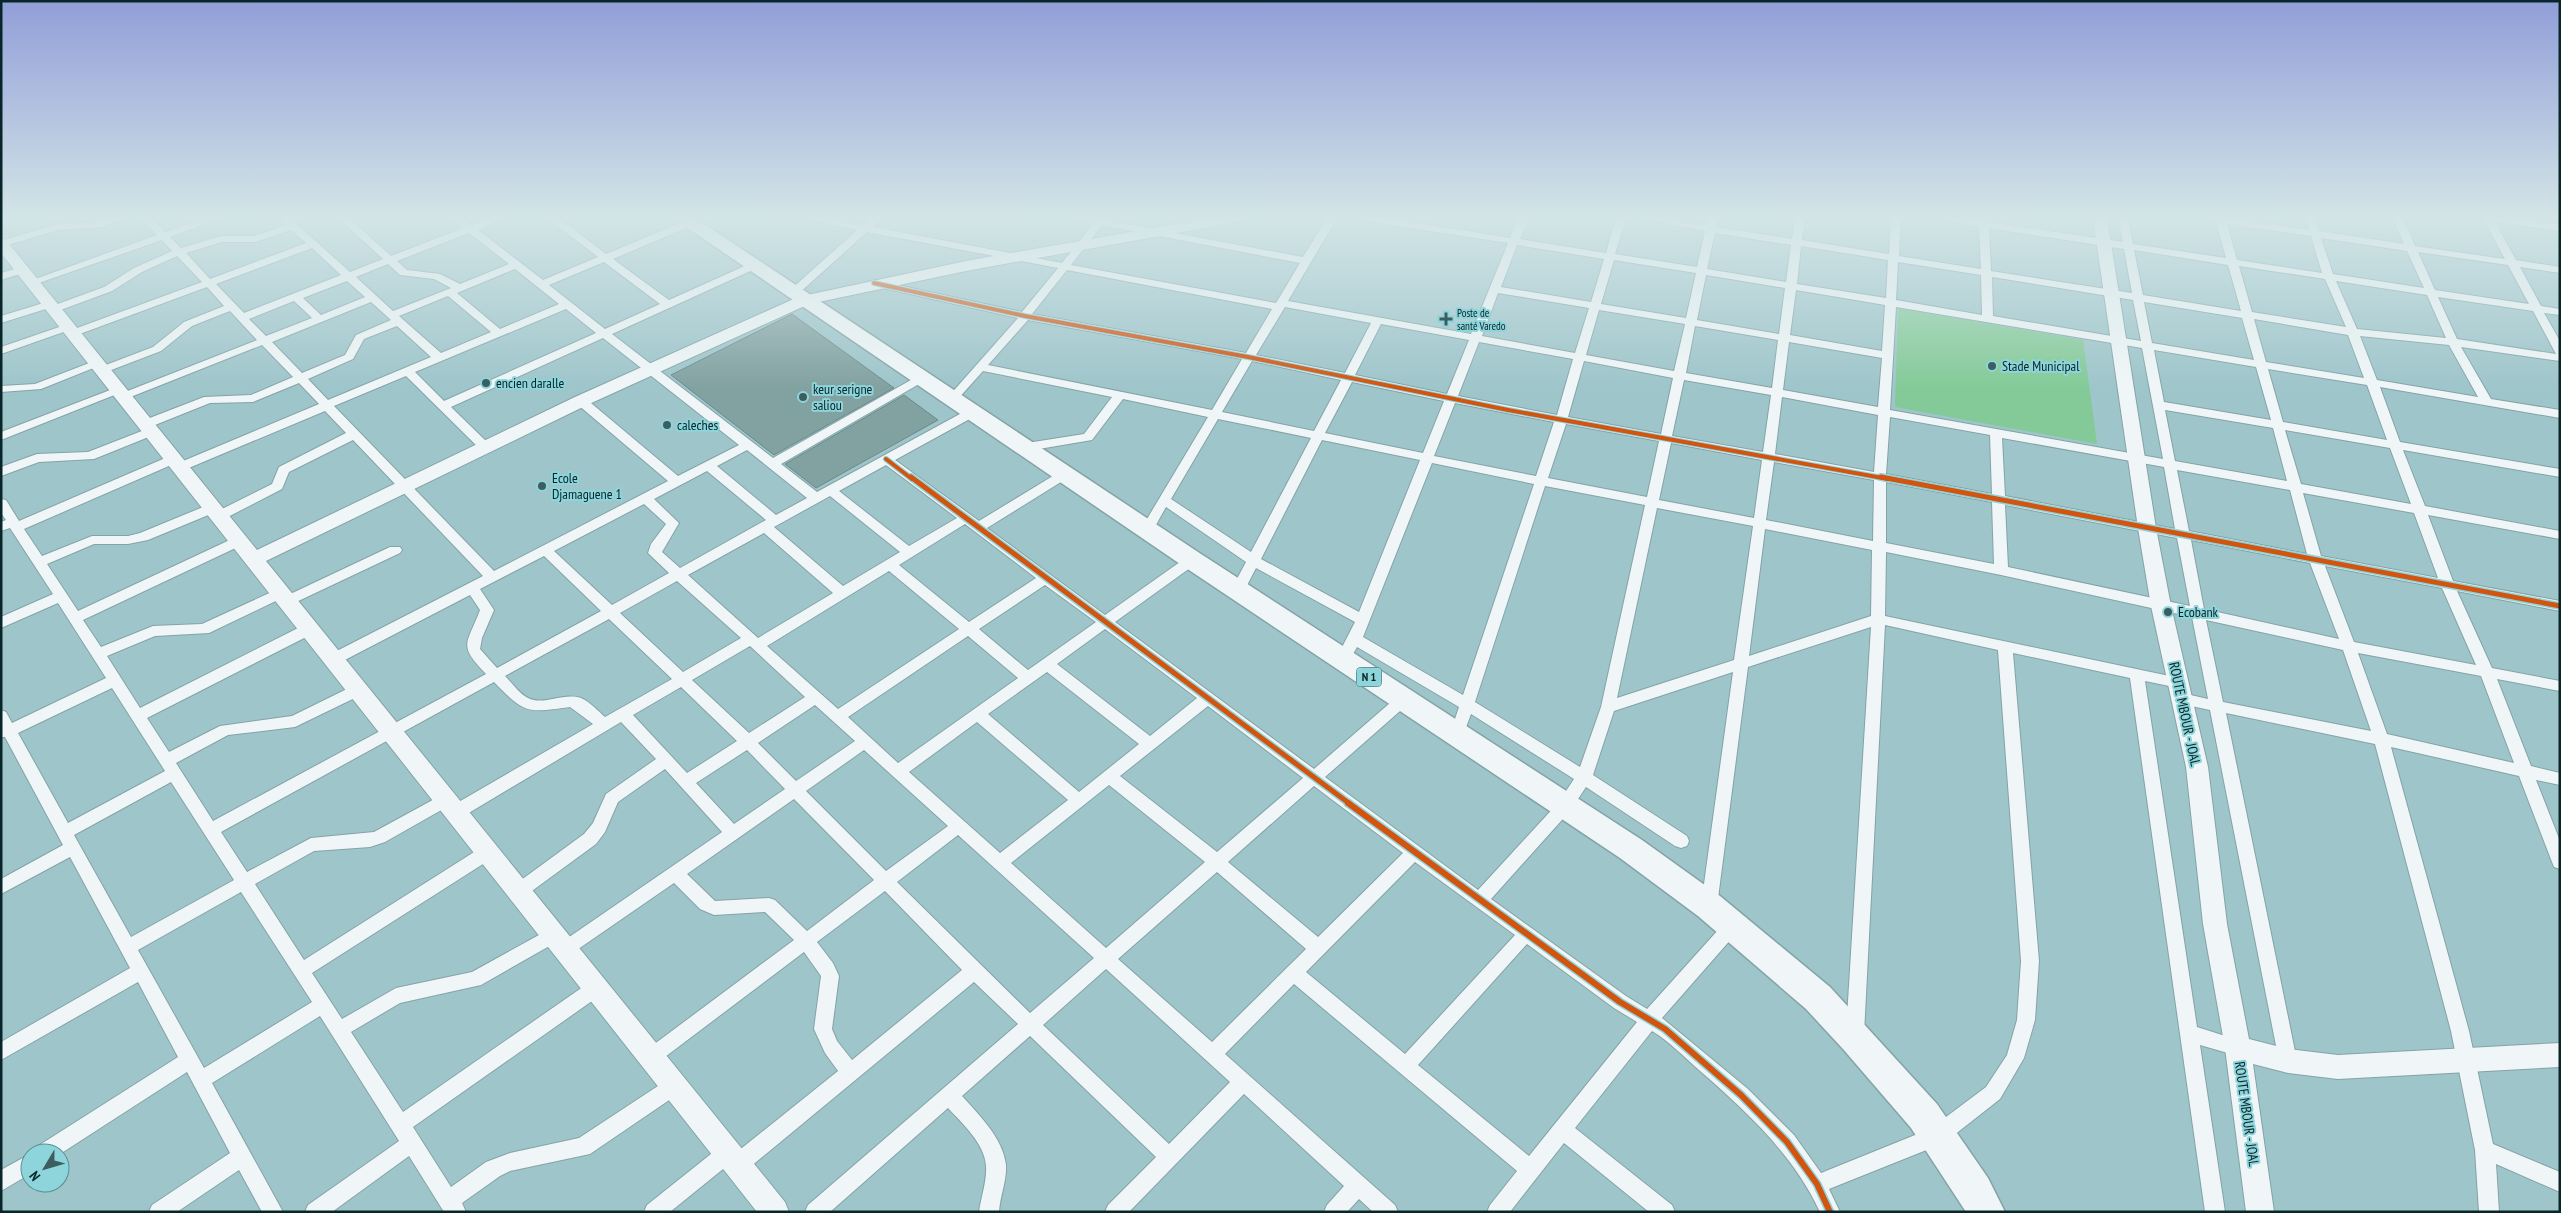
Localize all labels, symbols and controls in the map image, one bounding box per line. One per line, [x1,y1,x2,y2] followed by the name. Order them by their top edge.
[1457,306,1506,333] place label: Poste de santé Varedo
[1439,312,1453,326] marker: Poste de santé Varedo
[2002,357,2080,375] place label: Stade Municipal
[1986,360,1998,372] marker: Stade Municipal
[496,374,564,392] place label: encien daralle
[480,377,492,389] marker: encien daralle
[813,380,873,414] place label: keur serigne saliou
[797,391,809,403] marker: keur serigne saliou
[677,416,718,434] place label: caleches
[661,419,673,431] marker: caleches
[552,469,622,503] place label: Ecole Djamaguene 1
[536,480,548,492] marker: Ecole Djamaguene 1
[2178,603,2219,621] place label: Ecobank
[2162,606,2174,618] marker: Ecobank
[2165,660,2205,768] street label: ROUTE MBOUR - JOAL
[1356,668,1382,686] road number: N 1
[2231,1060,2263,1168] street label: ROUTE MBOUR - JOAL
[20,1143,70,1193] north arrow
[25,1167,44,1185] text: N

